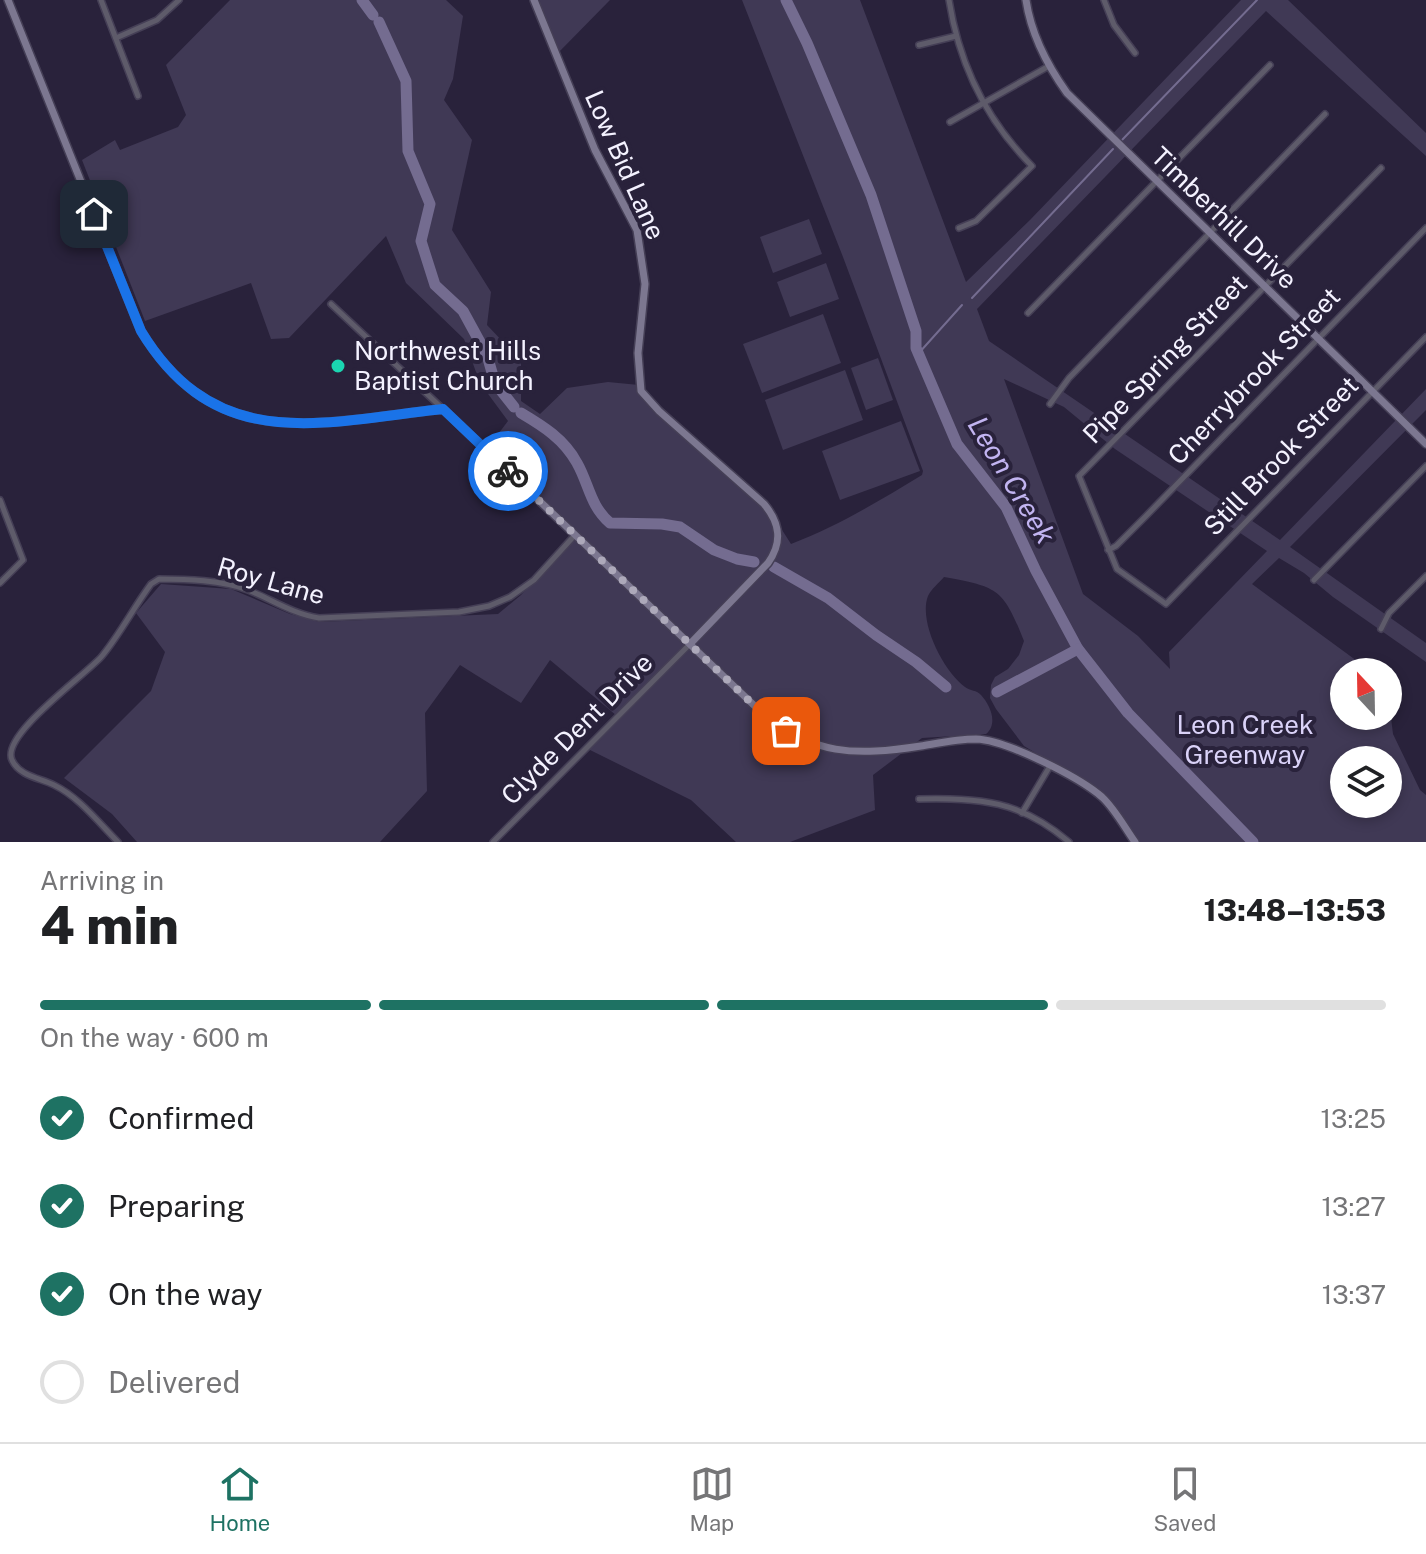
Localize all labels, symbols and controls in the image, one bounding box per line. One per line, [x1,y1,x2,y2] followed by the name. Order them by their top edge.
[579,85,672,244] street label: Low Bid Lane
[1145,140,1304,295] street label: Timberhill Drive
[60,180,128,248] pin
[72,192,116,236] icon: home
[1076,268,1253,449] street label: Pipe Spring Street
[1161,281,1346,471] street label: Cherrybrook Street
[354,335,541,396] place label: Northwest Hills Baptist Church
[329,357,347,375] marker: Northwest Hills Baptist Church
[1197,370,1364,542] street label: Still Brook Street
[962,410,1063,549] water label: Leon Creek
[468,431,548,511] courier
[486,449,530,493] icon: bike
[214,550,329,611] street label: Roy Lane
[495,647,659,811] street label: Clyde Dent Drive
[1330,658,1402,730] north arrow
[1330,658,1402,818] map controls
[752,697,820,765] pin
[764,709,808,753] icon: bag
[1176,709,1314,770] park label: Leon Creek Greenway
[1330,746,1402,818] button: layers
[40,865,164,896] text: Arriving in
[1204,892,1386,928] text: 13:48–13:53
[40,895,179,956] text: 4 min
[40,1022,269,1053] text: On the way · 600 m
[40,1096,84,1140] icon: check
[108,1100,254,1136] text: Confirmed
[1321,1103,1386,1134] text: 13:25
[40,1184,84,1228] icon: check
[108,1188,245,1224] text: Preparing
[1322,1191,1386,1222] text: 13:27
[40,1272,84,1316] icon: check
[108,1276,262,1312] text: On the way
[1322,1279,1386,1310] text: 13:37
[108,1364,240,1400] text: Delivered
[210,1462,270,1536] tab: Home
[689,1462,734,1536] tab: Map
[1153,1462,1216,1536] tab: Saved

